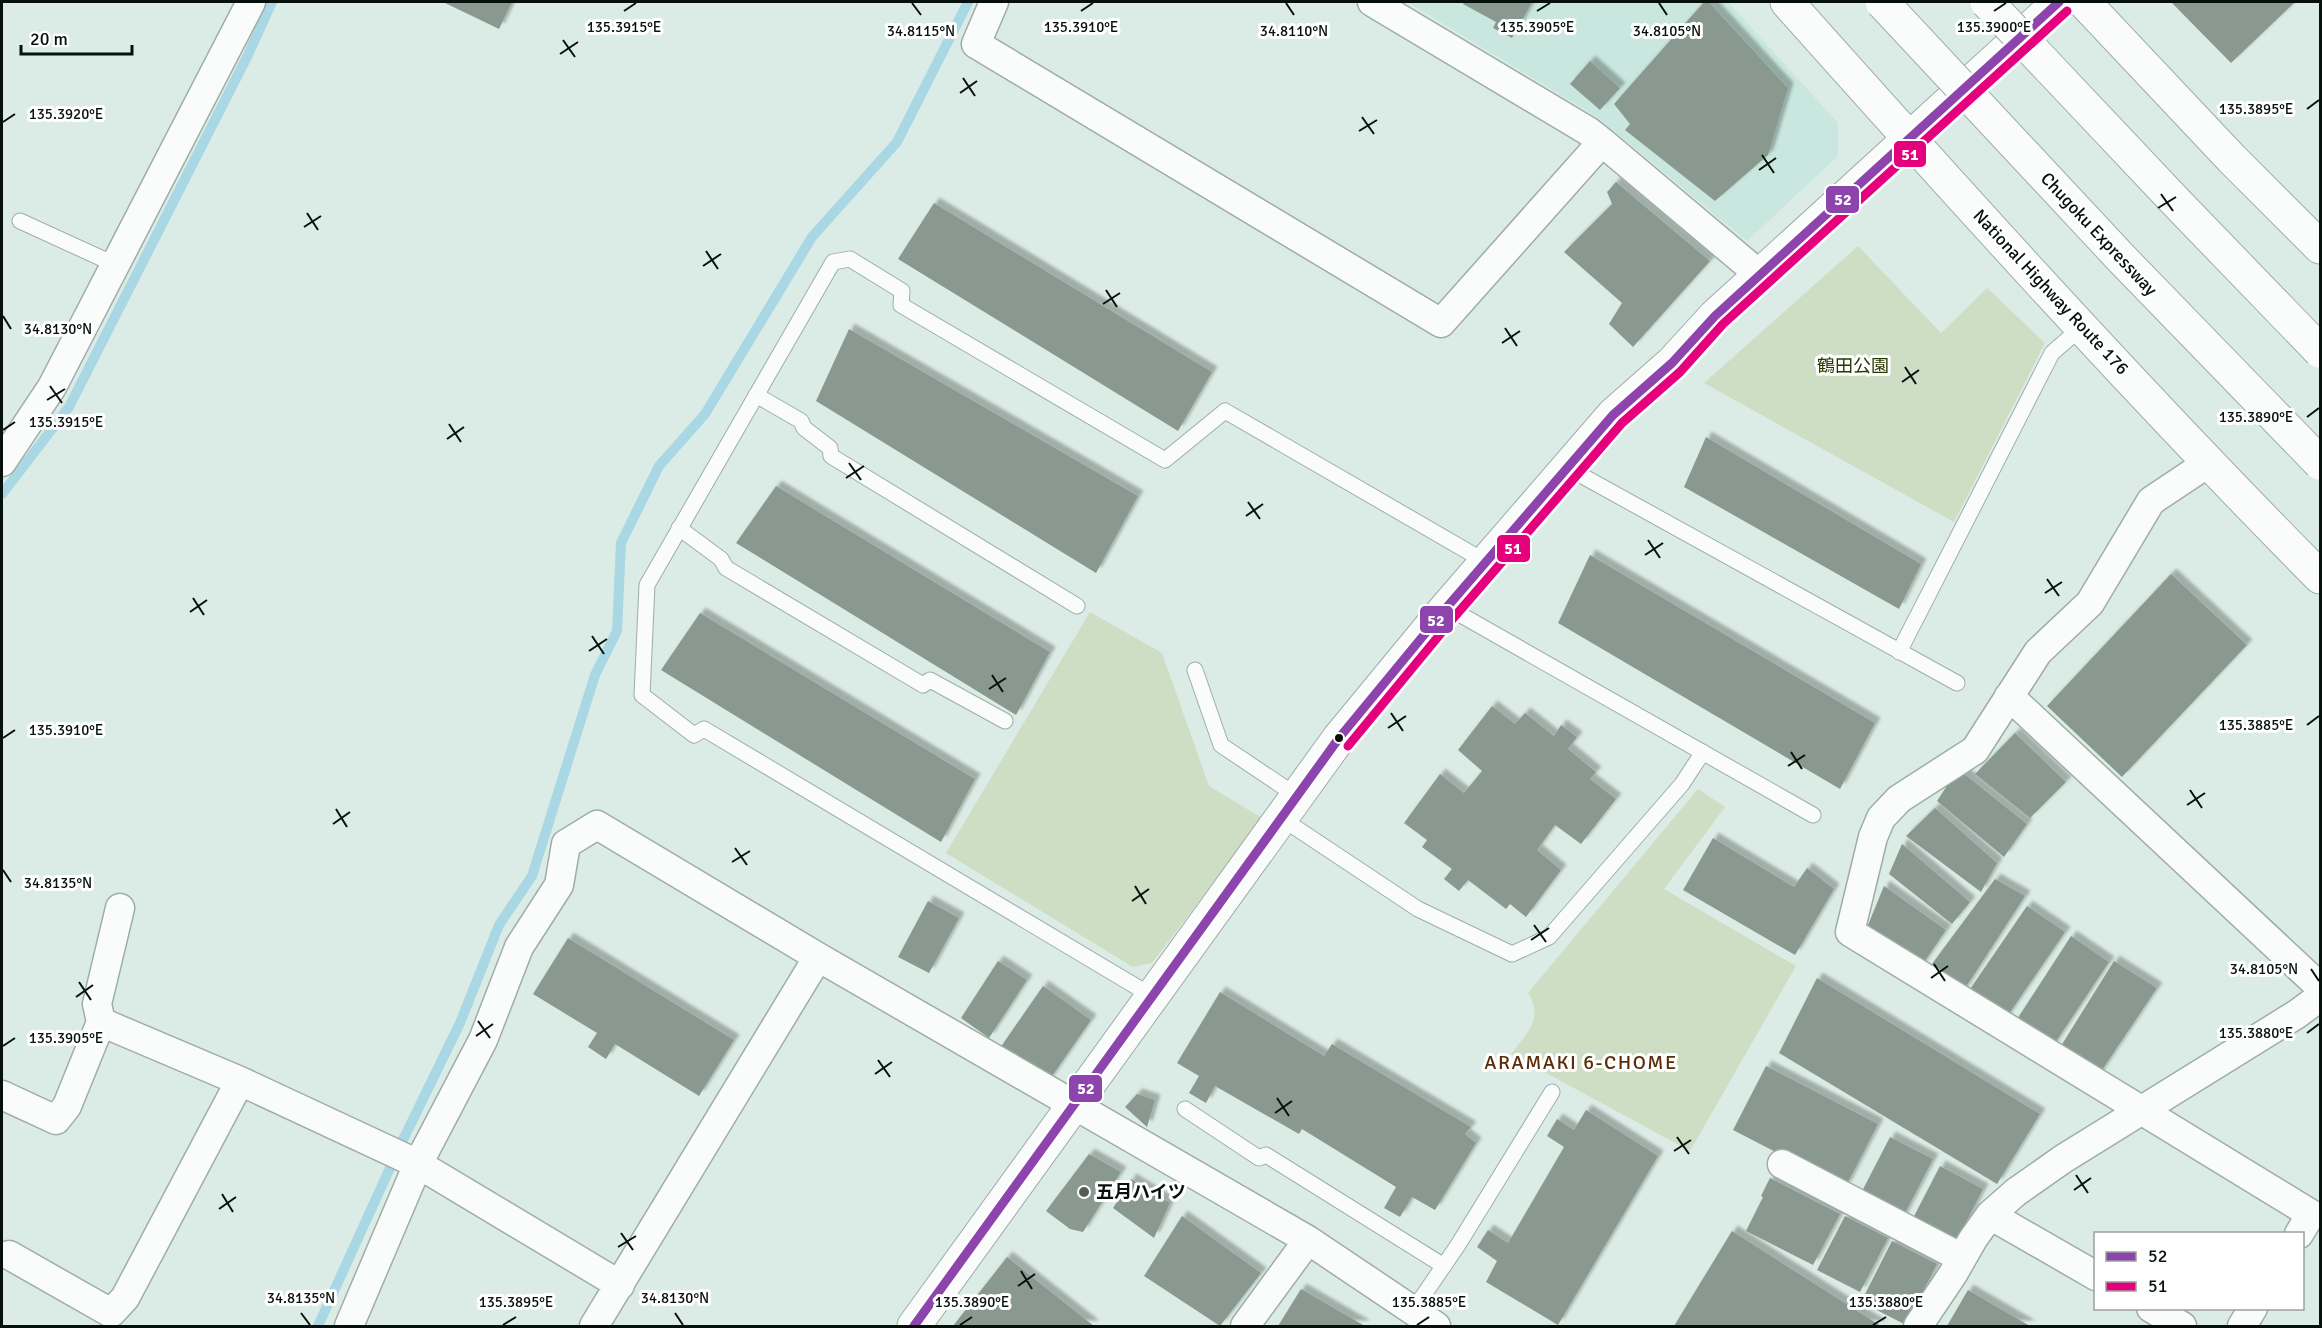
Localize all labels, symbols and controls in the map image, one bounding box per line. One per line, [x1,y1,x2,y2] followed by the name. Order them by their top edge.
[21,18,132,56] scale bar
[587,18,661,36] text: 135.3915°E
[1044,18,1118,36] text: 135.3910°E
[1500,18,1574,36] text: 135.3905°E
[1957,18,2031,36] text: 135.3900°E
[887,22,955,40] text: 34.8115°N
[1260,22,1328,40] text: 34.8110°N
[1633,22,1701,40] text: 34.8105°N
[30,28,68,50] text: 20 m
[2219,100,2293,118] text: 135.3895°E
[29,105,103,123] text: 135.3920°E
[1893,140,1927,168] line badge: 51
[1901,145,1919,165] text: 51
[2036,168,2162,301] street label: Chugoku Expressway
[1825,185,1860,214] line badge: 52
[1834,190,1852,210] text: 52
[1969,205,2133,379] street label: National Highway Route 176
[24,320,92,338] text: 34.8130°N
[1817,355,1889,377] park label: 鶴田公園
[2219,408,2293,426] text: 135.3890°E
[29,413,103,431] text: 135.3915°E
[1496,534,1531,563] line badge: 51
[1504,539,1522,559] text: 51
[1419,605,1454,634] line badge: 52
[1427,611,1445,631] text: 52
[2219,716,2293,734] text: 135.3885°E
[29,721,103,739] text: 135.3910°E
[1333,732,1345,744] unlabelled marker
[24,874,92,892] text: 34.8135°N
[2230,960,2298,978] text: 34.8105°N
[2219,1024,2293,1042] text: 135.3880°E
[29,1029,103,1047] text: 135.3905°E
[1484,1050,1678,1075] district label: ARAMAKI 6-CHOME
[1068,1074,1103,1103] line badge: 52
[1077,1079,1095,1099] text: 52
[1096,1181,1186,1203] place label: 五月ハイツ
[1077,1185,1091,1199] marker: 五月ハイツ
[2094,1232,2304,1310] legend
[2148,1245,2167,1267] text: 52
[2148,1275,2167,1297] text: 51
[267,1289,335,1307] text: 34.8135°N
[641,1289,709,1307] text: 34.8130°N
[479,1293,553,1311] text: 135.3895°E
[935,1293,1009,1311] text: 135.3890°E
[1392,1293,1466,1311] text: 135.3885°E
[1849,1293,1923,1311] text: 135.3880°E

